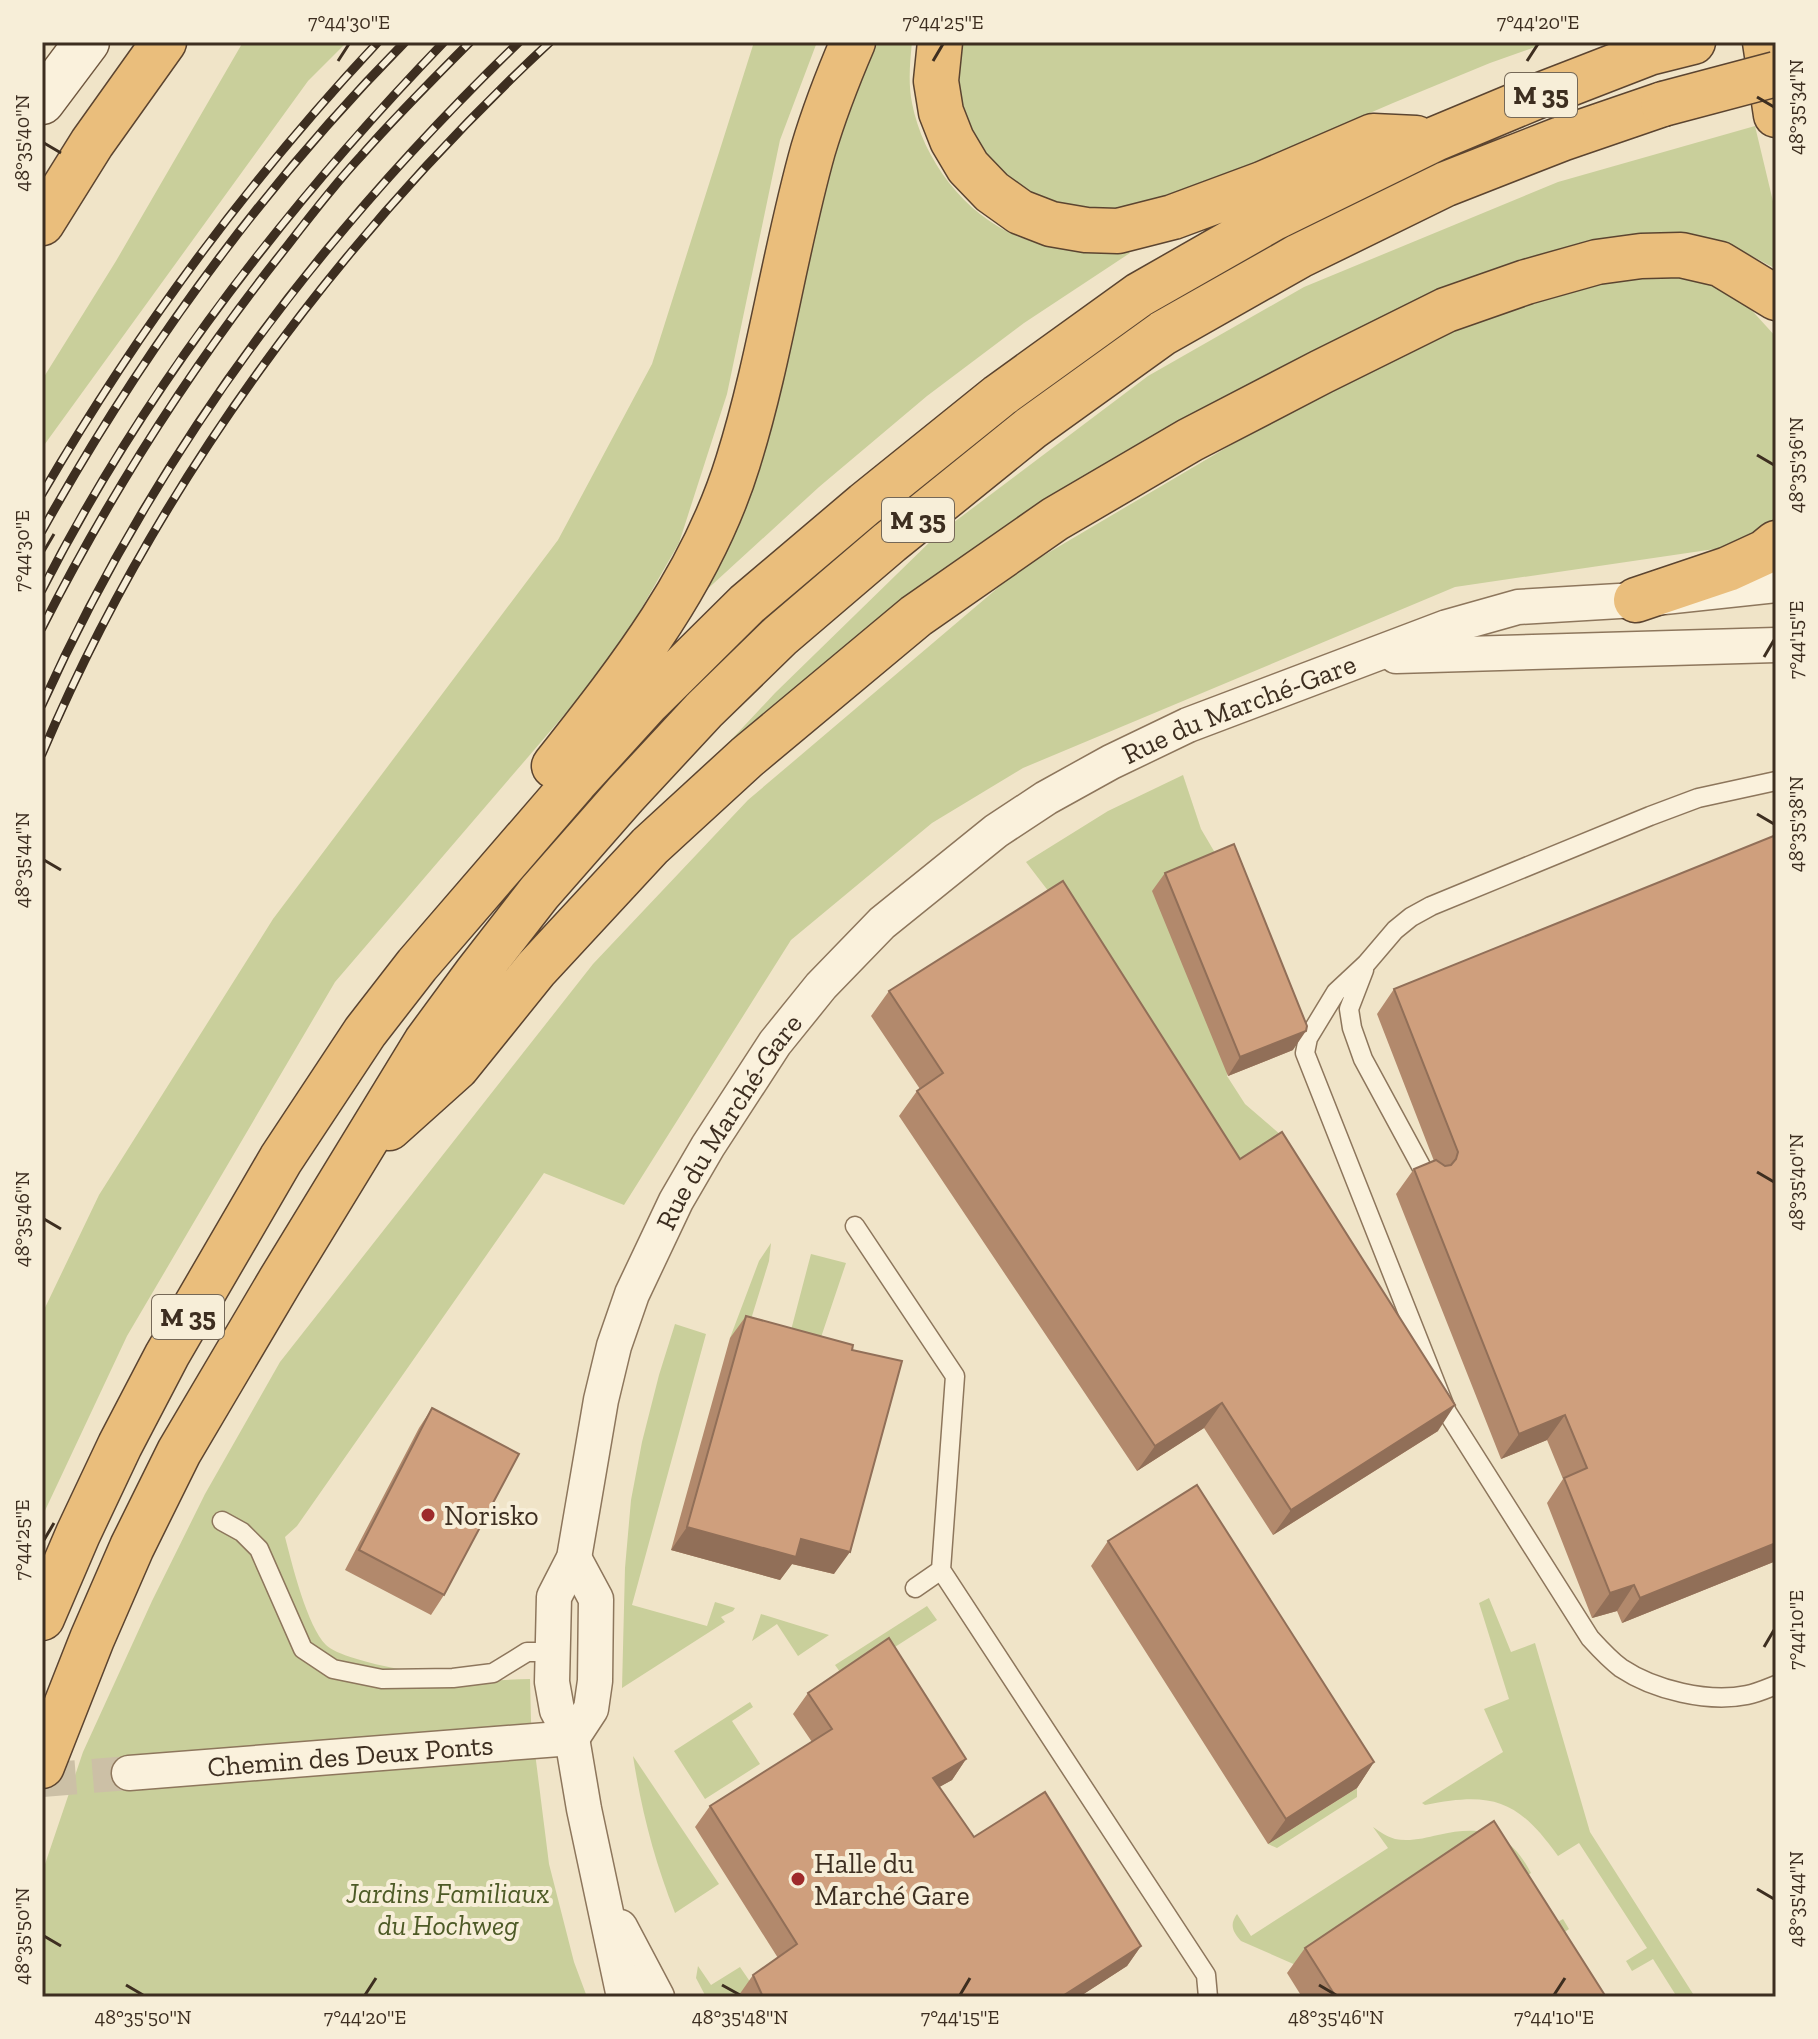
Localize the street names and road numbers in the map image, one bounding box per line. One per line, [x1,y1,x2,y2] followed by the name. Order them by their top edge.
[1505,73,1577,117] road number: M 35
[882,498,954,542] road number: M 35
[1117,647,1360,771] street label: Rue du Marché-Gare
[649,1007,809,1235] street label: Rue du Marché-Gare
[152,1295,224,1339] road number: M 35
[206,1728,494,1784] street label: Chemin des Deux Ponts

